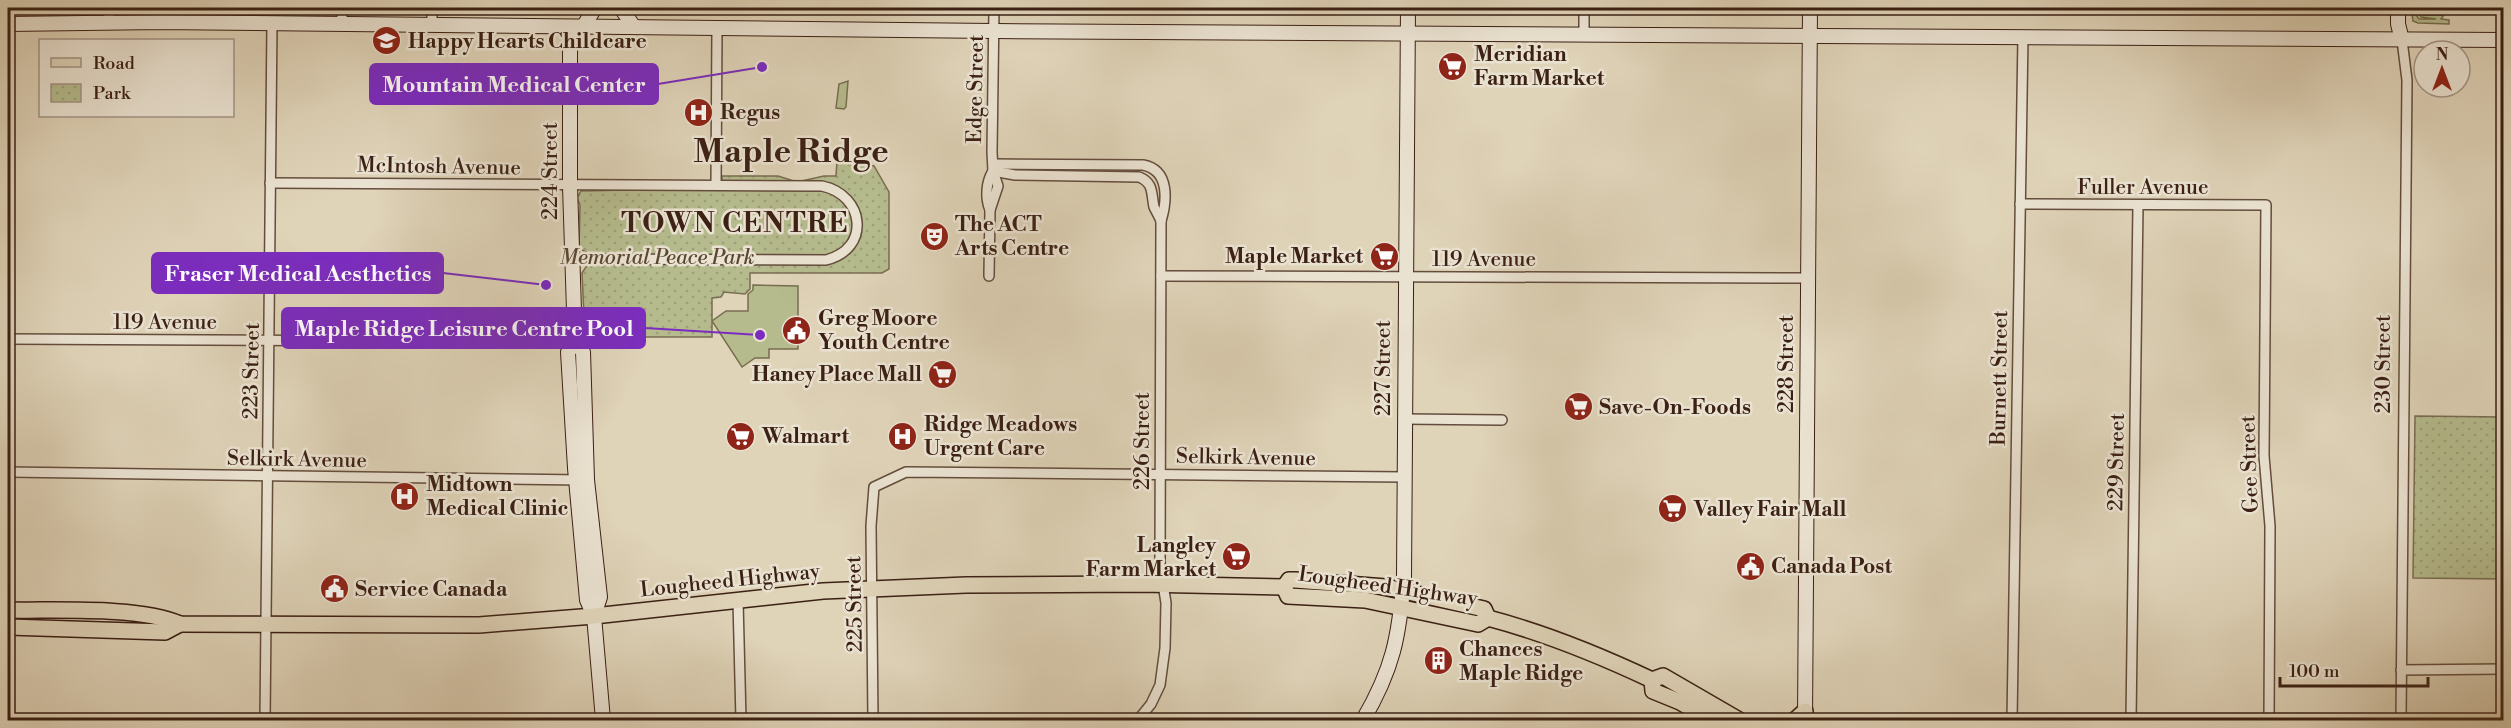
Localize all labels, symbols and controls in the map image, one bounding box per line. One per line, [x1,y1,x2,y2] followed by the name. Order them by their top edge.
[371,25,403,57] school or university icon: Happy Hearts Childcare
[408,29,647,55] place label: Happy Hearts Childcare
[962,34,990,144] street label: Edge Street
[39,39,234,117] legend
[2412,39,2472,99] north arrow
[1474,42,1605,92] place label: Meridian Farm Market
[2436,45,2449,65] text: N
[1437,50,1469,82] supermarket icon: Meridian Farm Market
[93,52,136,75] text: Road
[370,64,658,104] callout: Mountain Medical Center
[382,72,646,99] text: Mountain Medical Center
[93,82,132,105] text: Park
[683,96,715,128] hospital icon: Regus
[720,100,780,126] place label: Regus
[538,121,564,220] street label: 224 Street
[693,132,889,173] district label: Maple Ridge
[357,153,521,181] street label: McIntosh Avenue
[2077,175,2209,201] street label: Fuller Avenue
[621,207,849,241] district label: TOWN CENTRE
[954,212,1069,262] place label: The ACT Arts Centre
[918,220,950,252] theatre icon: The ACT Arts Centre
[1368,240,1400,272] supermarket icon: Maple Market
[1225,244,1364,270] place label: Maple Market
[559,245,755,271] park label: Memorial Peace Park
[1432,247,1536,273] street label: 119 Avenue
[152,253,443,293] callout: Fraser Medical Aesthetics
[164,261,432,288] text: Fraser Medical Aesthetics
[818,306,950,356] place label: Greg Moore Youth Centre
[282,308,645,348] callout: Maple Ridge Leisure Centre Pool
[1986,309,2014,447] street label: Burnett Street
[113,310,217,336] street label: 119 Avenue
[781,314,813,346] public building icon: Greg Moore Youth Centre
[1774,314,1800,413] street label: 228 Street
[2371,314,2397,413] street label: 230 Street
[294,316,634,343] text: Maple Ridge Leisure Centre Pool
[1371,320,1397,416] street label: 227 Street
[238,322,266,420] street label: 223 Street
[927,358,959,390] supermarket icon: Haney Place Mall
[752,362,922,388] place label: Haney Place Mall
[1130,391,1156,490] street label: 226 Street
[1562,391,1594,423] supermarket icon: Save-On-Foods
[1599,395,1751,421] place label: Save-On-Foods
[924,412,1077,462] place label: Ridge Meadows Urgent Care
[2103,412,2131,511] street label: 229 Street
[2235,414,2265,513] street label: Gee Street
[725,420,757,452] supermarket icon: Walmart
[887,420,919,452] hospital icon: Ridge Meadows Urgent Care
[761,424,850,450] place label: Walmart
[1176,444,1316,472] street label: Selkirk Avenue
[227,446,367,474] street label: Selkirk Avenue
[426,472,568,522] place label: Midtown Medical Clinic
[389,480,421,512] hospital icon: Midtown Medical Clinic
[1657,493,1689,525] supermarket icon: Valley Fair Mall
[1693,497,1847,523] place label: Valley Fair Mall
[1086,533,1217,583] place label: Langley Farm Market
[1221,541,1253,573] supermarket icon: Langley Farm Market
[1734,550,1766,582] public building icon: Canada Post
[1771,554,1893,580] place label: Canada Post
[841,555,869,653] street label: 225 Street
[639,559,822,603] street label: Lougheed Highway
[1297,562,1480,613] street label: Lougheed Highway
[318,573,350,605] public building icon: Service Canada
[355,577,508,603] place label: Service Canada
[1459,637,1583,687] place label: Chances Maple Ridge
[1422,645,1454,677] building icon: Chances Maple Ridge
[2280,650,2428,688] scale bar
[2289,660,2340,683] text: 100 m

